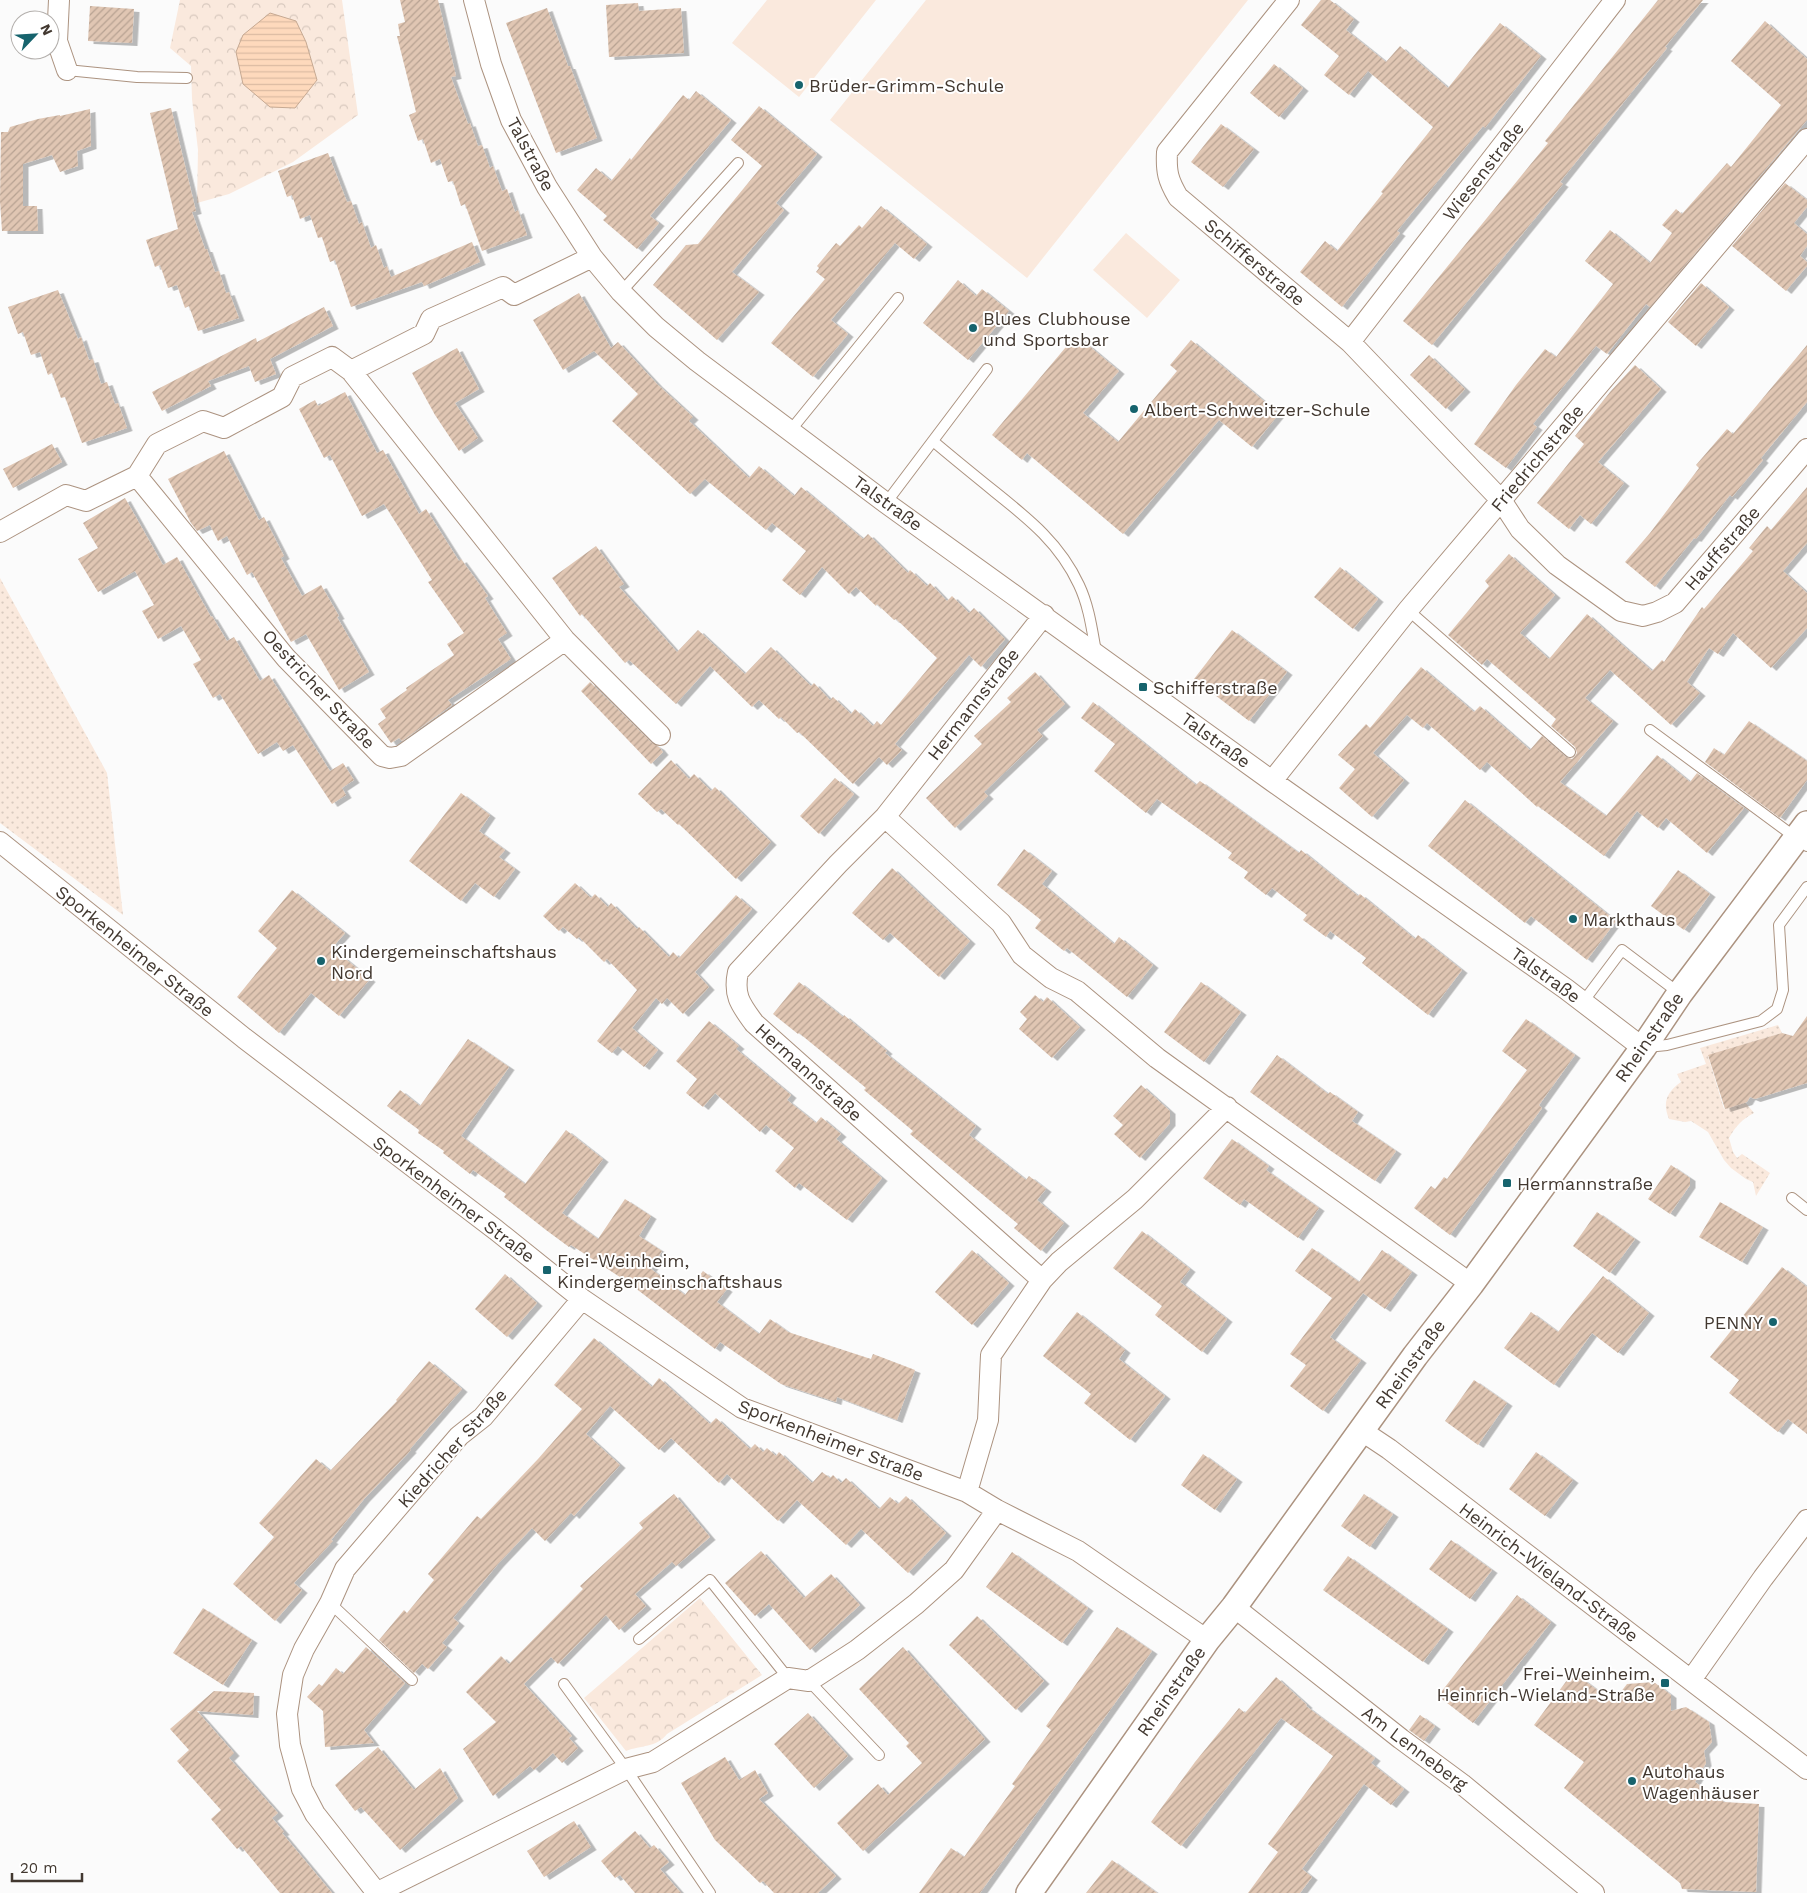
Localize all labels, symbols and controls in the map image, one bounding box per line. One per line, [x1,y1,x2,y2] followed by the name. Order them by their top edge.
[10,10,60,60] north arrow
[37,21,56,38] text: N
[809,75,1004,96] place label: Brüder-Grimm-Schule
[793,79,805,91] marker: Brüder-Grimm-Schule
[503,114,559,194] street label: Talstraße
[1438,118,1528,224] street label: Wiesenstraße
[1201,214,1309,310] street label: Schifferstraße
[983,308,1131,350] place label: Blues Clubhouse und Sportsbar
[967,322,979,334] marker: Blues Clubhouse und Sportsbar
[1144,399,1370,420] place label: Albert-Schweitzer-Schule
[1486,400,1588,516] street label: Friedrichstraße
[1128,403,1140,415] marker: Albert-Schweitzer-Schule
[849,471,927,535] street label: Talstraße
[1680,502,1764,594] street label: Hauffstraße
[258,625,380,753] street label: Oestricher Straße
[923,644,1023,764] street label: Hermannstraße
[1153,677,1278,698] place label: Schifferstraße
[1137,681,1149,693] marker: Schifferstraße
[1177,708,1255,772] street label: Talstraße
[52,881,218,1021] street label: Sporkenheimer Straße
[1583,909,1675,930] place label: Markthaus
[1567,913,1579,925] marker: Markthaus
[331,941,557,983] place label: Kindergemeinschaftshaus Nord
[1507,943,1585,1007] street label: Talstraße
[315,955,327,967] marker: Kindergemeinschaftshaus Nord
[1610,988,1688,1086] street label: Rheinstraße
[751,1019,867,1125] street label: Hermannstraße
[369,1131,539,1267] street label: Sporkenheimer Straße
[1517,1173,1653,1194] place label: Hermannstraße
[1501,1177,1513,1189] marker: Hermannstraße
[557,1250,783,1292] place label: Frei-Weinheim, Kindergemeinschaftshaus
[541,1264,553,1276] marker: Frei-Weinheim, Kindergemeinschaftshaus
[1704,1312,1764,1333] place label: PENNY
[1371,1315,1449,1413] street label: Rheinstraße
[1767,1316,1779,1328] marker: PENNY
[393,1384,511,1512] street label: Kiedricher Straße
[735,1395,927,1485] street label: Sporkenheimer Straße
[1455,1498,1643,1646] street label: Heinrich-Wieland-Straße
[1132,1642,1210,1740] street label: Rheinstraße
[1436,1663,1655,1705] place label: Frei-Weinheim, Heinrich-Wieland-Straße
[1659,1677,1671,1689] marker: Frei-Weinheim, Heinrich-Wieland-Straße
[1358,1701,1472,1795] street label: Am Lenneberg
[1642,1761,1760,1803] place label: Autohaus Wagenhäuser
[1626,1775,1638,1787] marker: Autohaus Wagenhäuser
[12,1850,82,1882] scale bar
[20,1859,58,1877] text: 20 m

